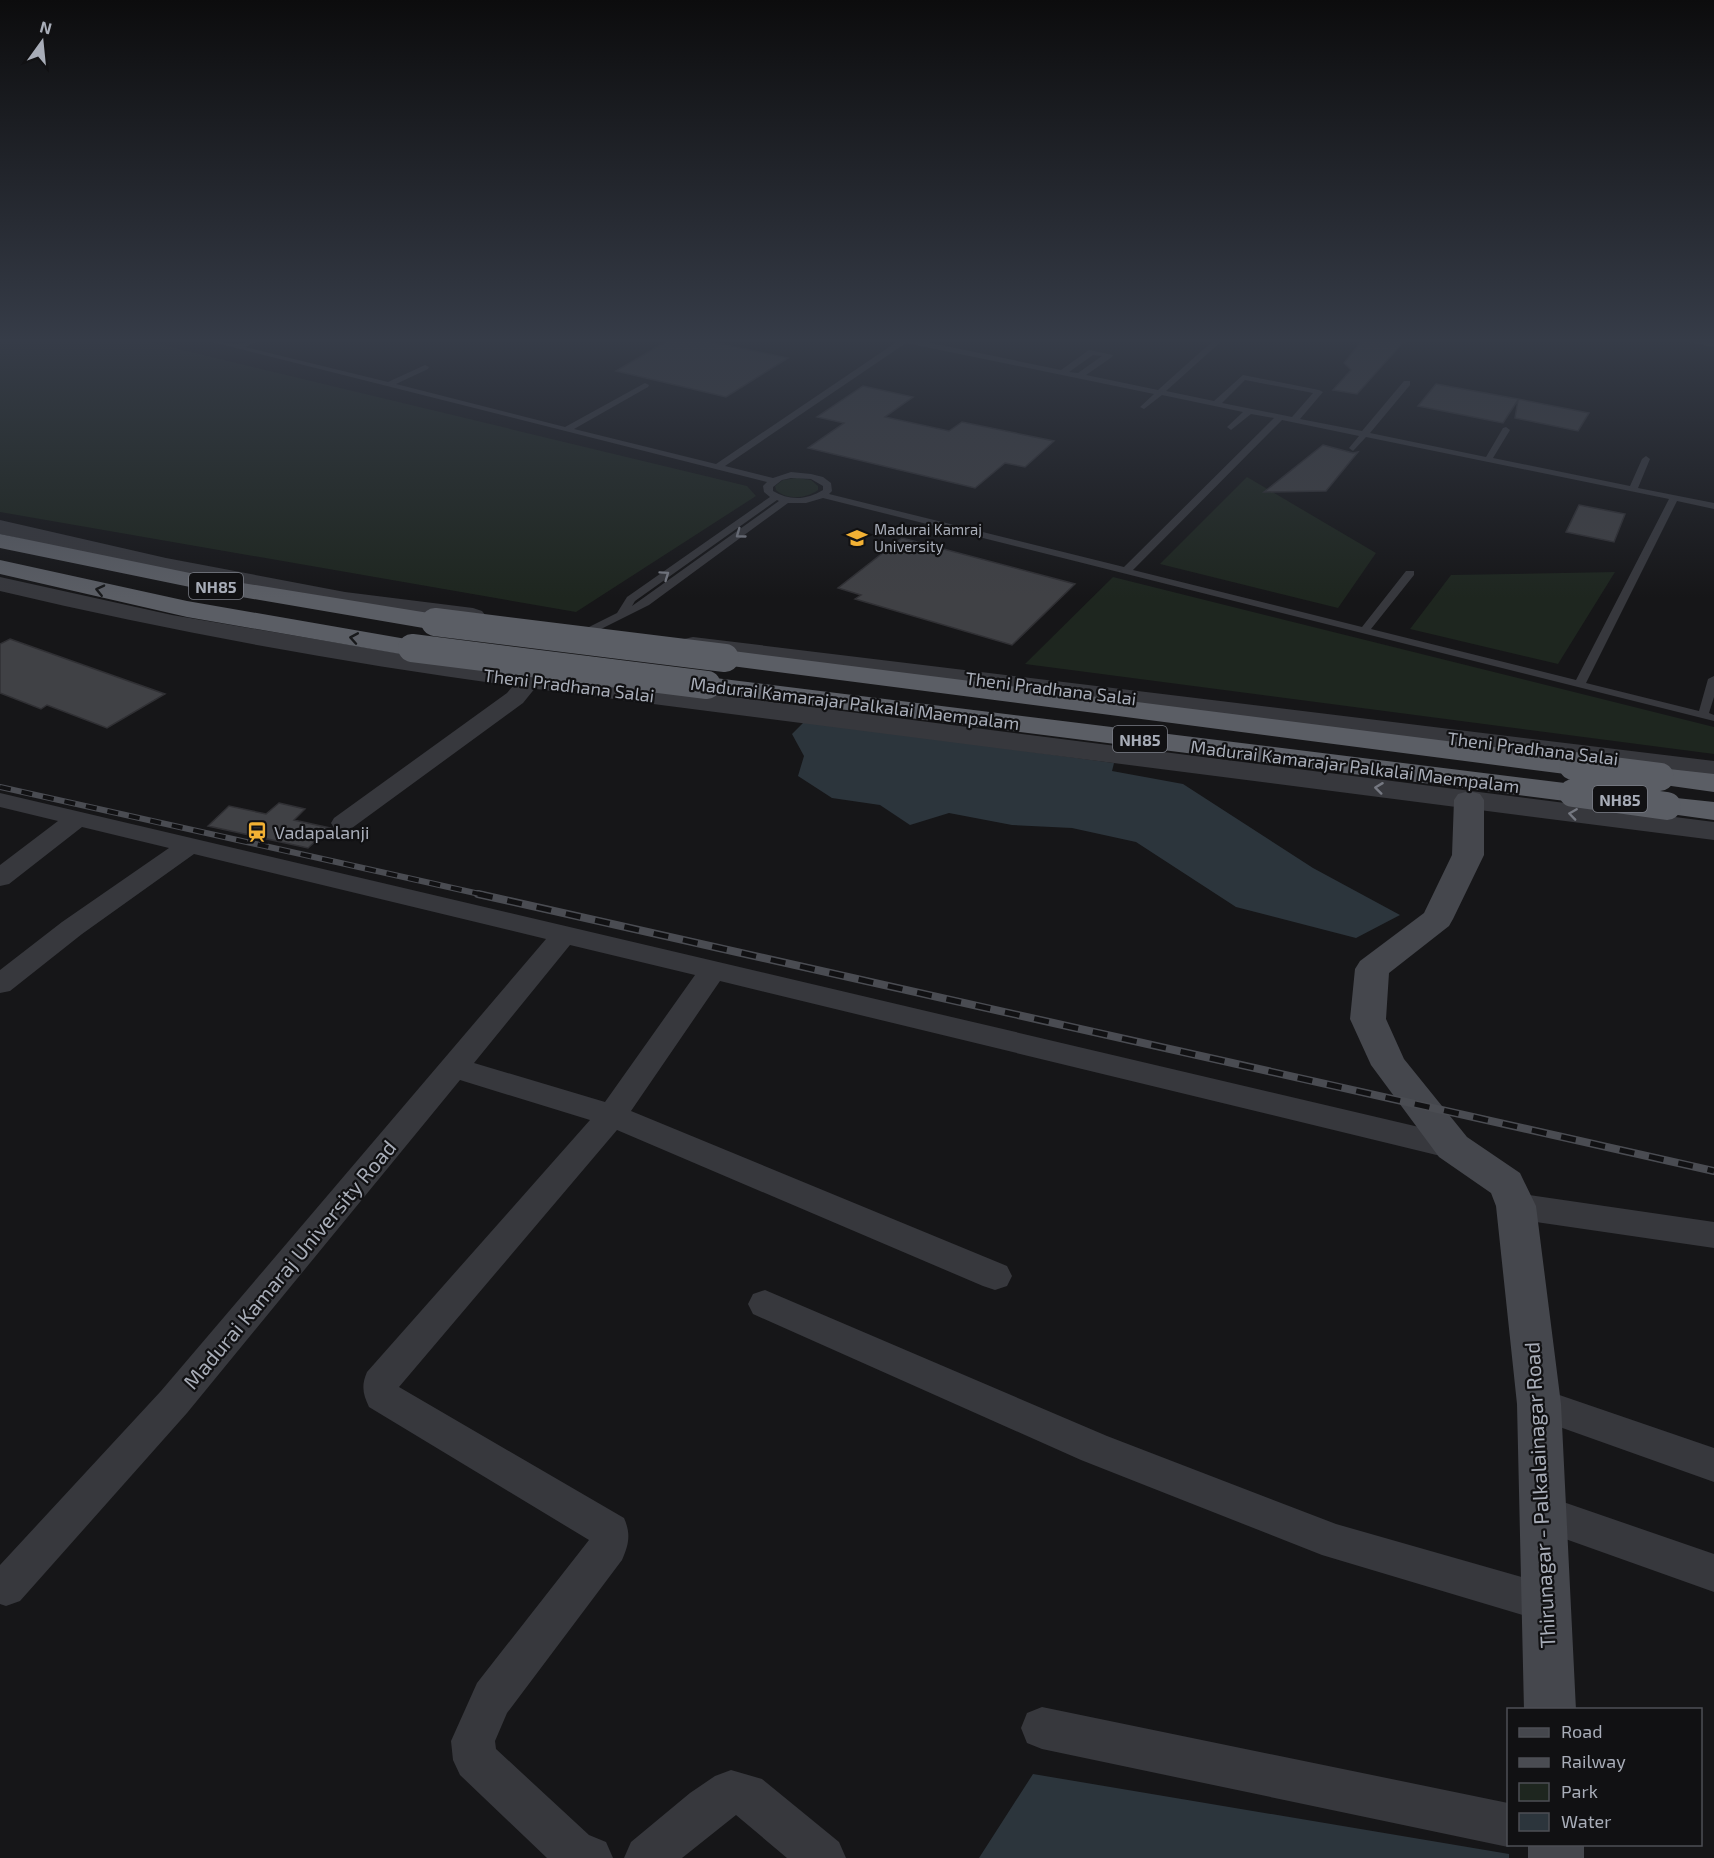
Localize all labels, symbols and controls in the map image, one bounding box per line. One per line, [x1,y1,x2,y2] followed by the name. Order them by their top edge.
[12,12,72,72] north arrow
[38,16,54,38] text: N
[874,520,982,555] place label: Madurai Kamraj University
[845,526,869,550] school or university icon: Madurai Kamraj University
[736,527,747,538] one-way arrow
[658,571,669,582] one-way arrow
[189,573,243,599] road number: NH85
[96,584,106,597] one-way arrow
[349,632,359,645] one-way arrow
[482,664,656,706] street label: Theni Pradhana Salai
[964,667,1138,709] street label: Theni Pradhana Salai
[689,672,1021,734] street label: Madurai Kamarajar Palkalai Maempalam
[1113,726,1167,752] road number: NH85
[1446,727,1620,769] street label: Theni Pradhana Salai
[1189,735,1521,797] street label: Madurai Kamarajar Palkalai Maempalam
[1375,783,1384,795] one-way arrow
[1593,786,1647,812] road number: NH85
[1568,808,1577,820] one-way arrow
[245,820,269,844] station icon: Vadapalanji
[274,821,370,843] place label: Vadapalanji
[177,1134,401,1394] street label: Madurai Kamaraj University Road
[1518,1341,1560,1649] street label: Thirunagar - Palkalainagar Road
[1507,1708,1702,1846] legend
[1561,1720,1602,1742] text: Road
[1561,1750,1626,1772] text: Railway
[1561,1780,1598,1802] text: Park
[1561,1810,1611,1832] text: Water

